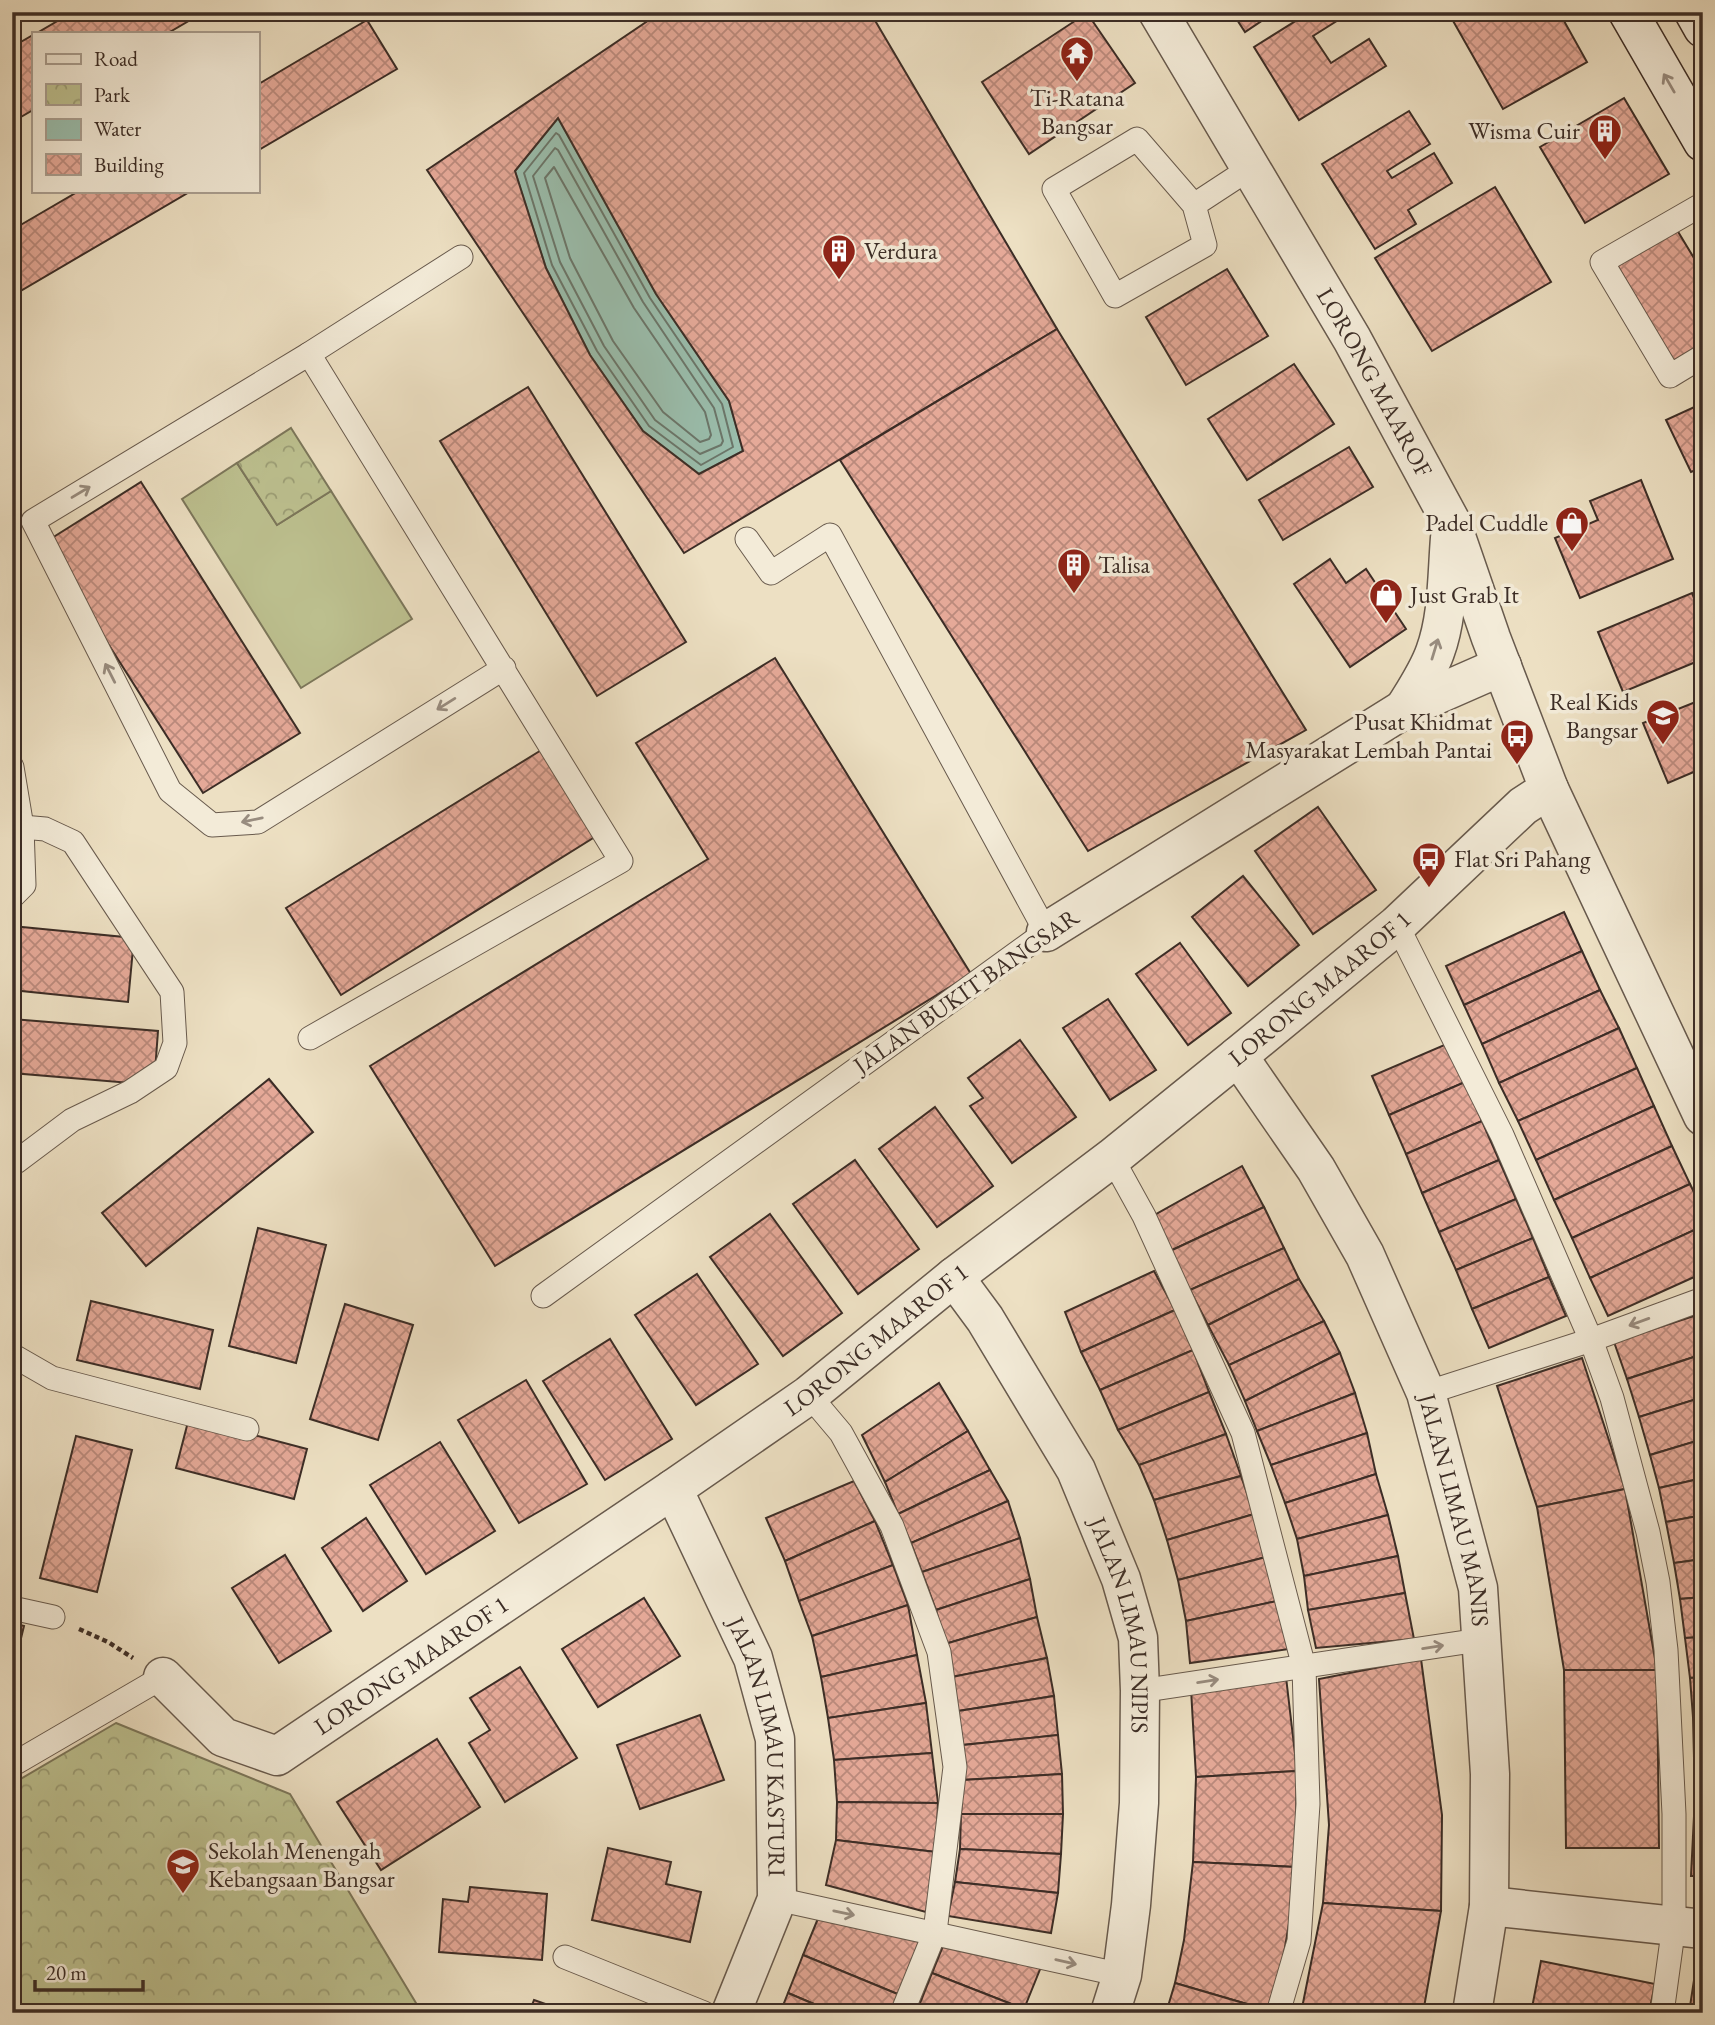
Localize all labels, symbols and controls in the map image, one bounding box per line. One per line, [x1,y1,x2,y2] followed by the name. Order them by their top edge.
[32,32,259,192] legend
[1058,34,1096,83] temple icon: Ti-Ratana Bangsar
[94,45,138,72] text: Road
[1662,73,1676,93] one-way arrow
[94,81,131,108] text: Park
[1030,82,1125,141] place label: Ti-Ratana Bangsar
[1586,112,1624,161] building icon: Wisma Cuir
[94,115,141,142] text: Water
[1468,115,1580,146] place label: Wisma Cuir
[94,151,164,178] text: Building
[820,232,858,281] building icon: Verdura
[864,235,938,266] place label: Verdura
[1310,282,1440,482] street label: LORONG MAAROF
[71,484,91,498] one-way arrow
[1553,504,1591,553] shop icon: Padel Cuddle
[1425,507,1548,538] place label: Padel Cuddle
[1055,546,1093,595] building icon: Talisa
[1098,549,1151,580] place label: Talisa
[1367,576,1405,625] shop icon: Just Grab It
[1408,579,1519,610] place label: Just Grab It
[1430,638,1442,660] one-way arrow
[102,663,116,684] one-way arrow
[1549,686,1638,745] place label: Real Kids Bangsar
[437,697,457,711] one-way arrow
[1644,697,1682,746] school or university icon: Real Kids Bangsar
[1245,706,1492,765] place label: Pusat Khidmat Masyarakat Lembah Pantai
[1498,717,1536,766] bus stop icon: Pusat Khidmat Masyarakat Lembah Pantai
[241,814,264,828] one-way arrow
[1410,840,1448,889] bus stop icon: Flat Sri Pahang
[1454,843,1591,874] place label: Flat Sri Pahang
[845,900,1085,1081] street label: JALAN BUKIT BANGSAR
[1222,904,1418,1073] street label: LORONG MAAROF 1
[778,1256,974,1423] street label: LORONG MAAROF 1
[1628,1317,1650,1330] one-way arrow
[1411,1388,1496,1627] street label: JALAN LIMAU MANIS
[1081,1511,1156,1733] street label: JALAN LIMAU NIPIS
[308,1588,514,1742] street label: LORONG MAAROF 1
[720,1610,793,1877] street label: JALAN LIMAU KASTURI
[1421,1640,1444,1653] one-way arrow
[1196,1675,1219,1688] one-way arrow
[208,1835,395,1894] place label: Sekolah Menengah Kebangsaan Bangsar
[164,1846,202,1895] school or university icon: Sekolah Menengah Kebangsaan Bangsar
[832,1906,855,1920] one-way arrow
[35,1948,144,1992] scale bar
[1054,1956,1077,1969] one-way arrow
[46,1959,87,1986] text: 20 m

